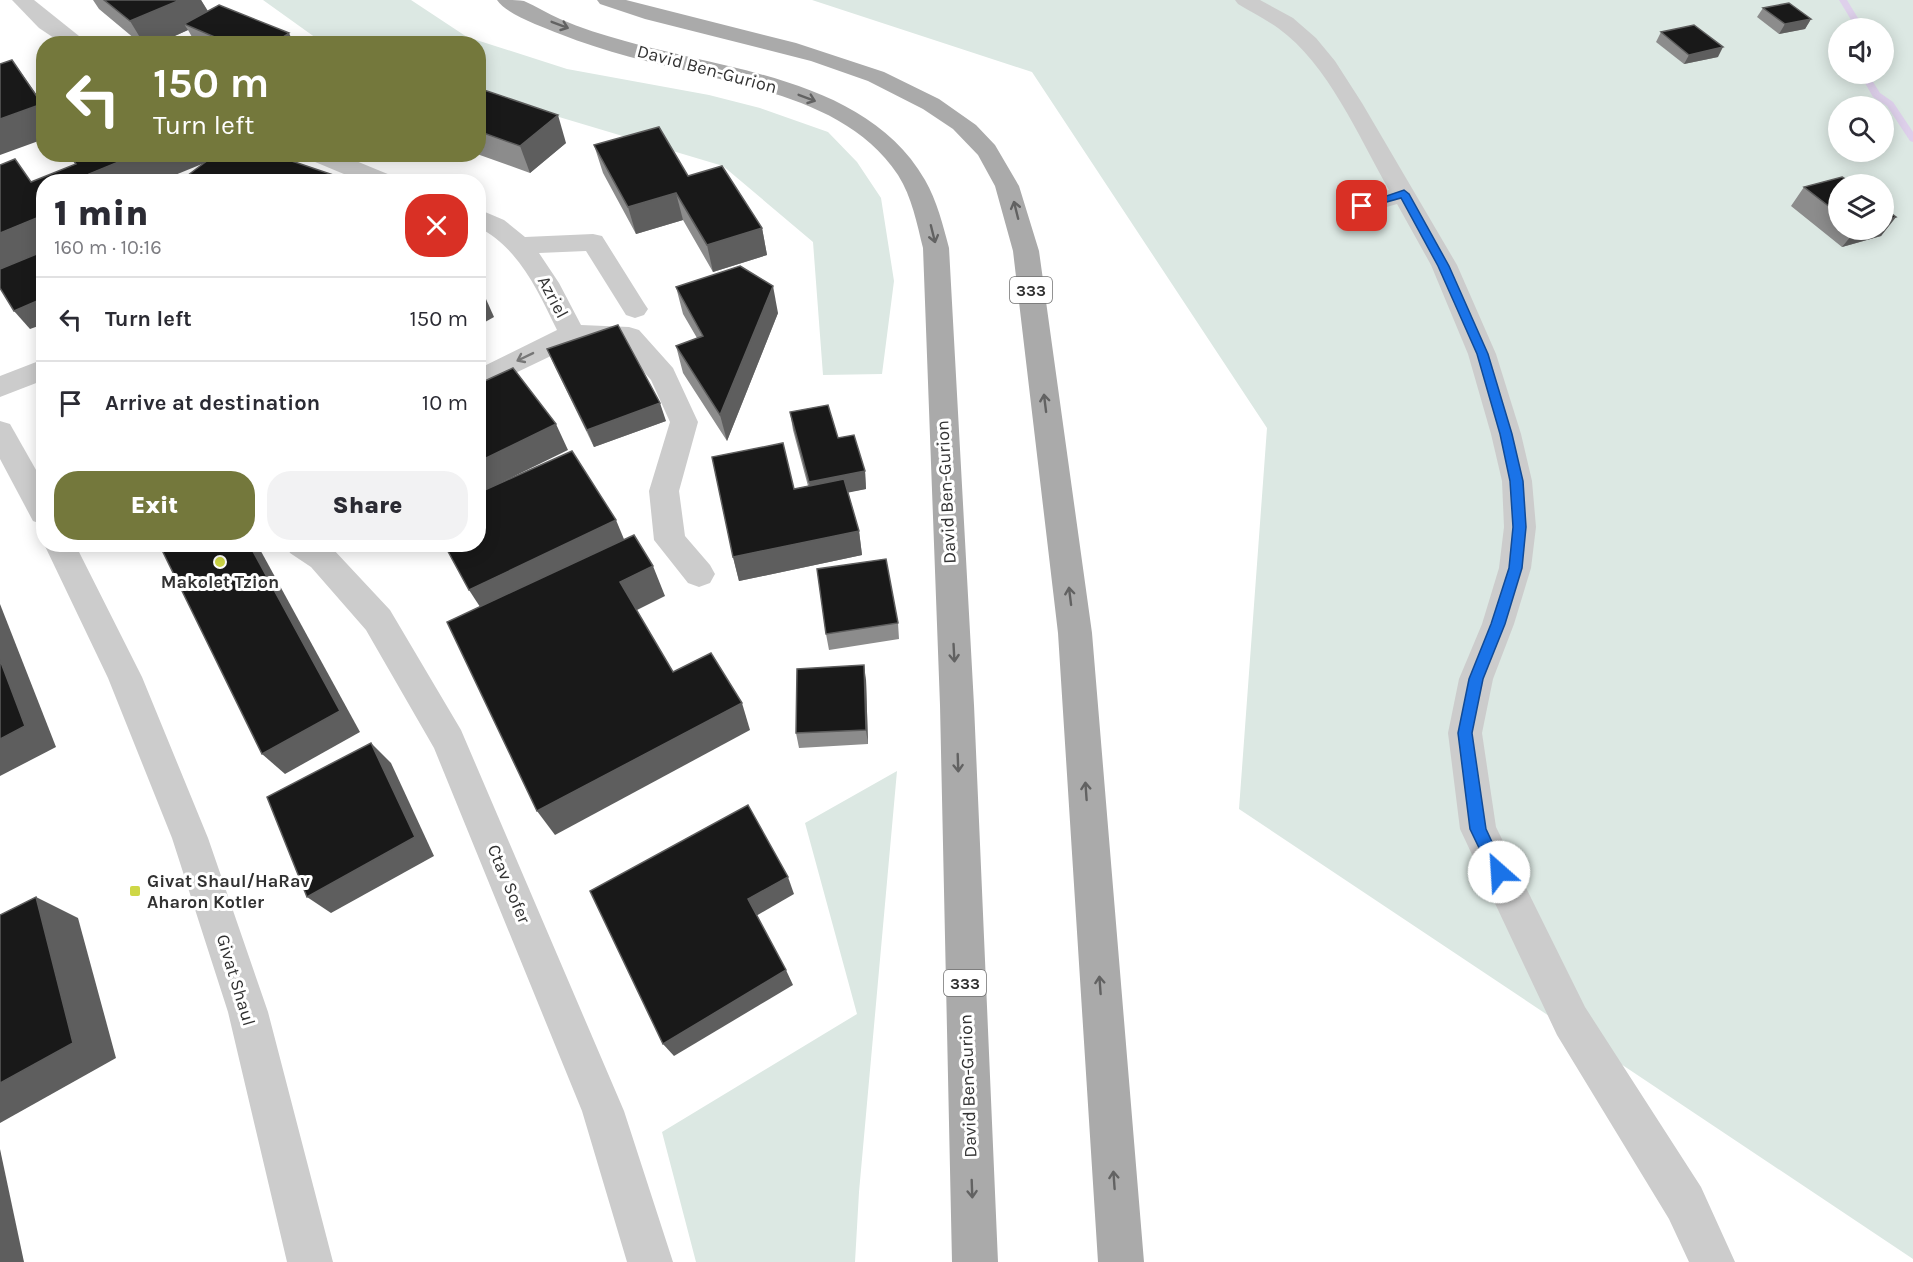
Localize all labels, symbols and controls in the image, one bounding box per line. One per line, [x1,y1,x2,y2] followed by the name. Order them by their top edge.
[1828,18,1894,240] map controls
[1828,18,1894,84] button: sound
[550,20,569,31] one-way arrow
[635,40,779,98] street label: David Ben-Gurion
[153,58,269,108] text: 150 m
[54,60,132,138] icon: left
[798,93,816,104] one-way arrow
[1828,96,1894,162] button: search
[153,109,254,141] text: Turn left
[1828,174,1894,240] button: layers
[1336,180,1387,231] pin
[1345,189,1378,222] icon: arrive
[54,192,148,234] text: 1 min
[405,194,468,257] button: close
[1009,201,1021,220] one-way arrow
[927,225,939,244] one-way arrow
[54,236,162,259] text: 160 m · 10:16
[533,272,573,322] street label: Azriel
[1010,277,1052,303] road number: 333
[54,303,87,336] icon: left
[105,306,192,332] text: Turn left
[409,306,468,332] text: 150 m
[517,352,535,364] one-way arrow
[54,387,87,420] icon: arrive
[105,390,320,416] text: Arrive at destination
[422,390,468,416] text: 10 m
[1040,393,1051,413] one-way arrow
[931,420,961,564] street label: David Ben-Gurion
[54,471,255,540] button: Exit
[267,471,468,540] button: Share
[213,555,227,569] marker: Makolet Tzion
[161,571,279,593] place label: Makolet Tzion
[1064,587,1075,607] one-way arrow
[949,642,960,662] one-way arrow
[953,753,964,773] one-way arrow
[1081,781,1092,801] one-way arrow
[1467,840,1531,904] position arrow
[483,841,536,927] street label: Ctav Sofer
[147,870,310,913] place label: Givat Shaul/HaRav Aharon Kotler
[128,884,142,898] marker: Givat Shaul/HaRav Aharon Kotler
[212,932,260,1028] street label: Givat Shaul
[944,970,986,996] road number: 333
[1095,976,1106,996] one-way arrow
[954,1014,982,1158] street label: David Ben-Gurion
[1108,1170,1119,1190] one-way arrow
[966,1178,977,1198] one-way arrow

